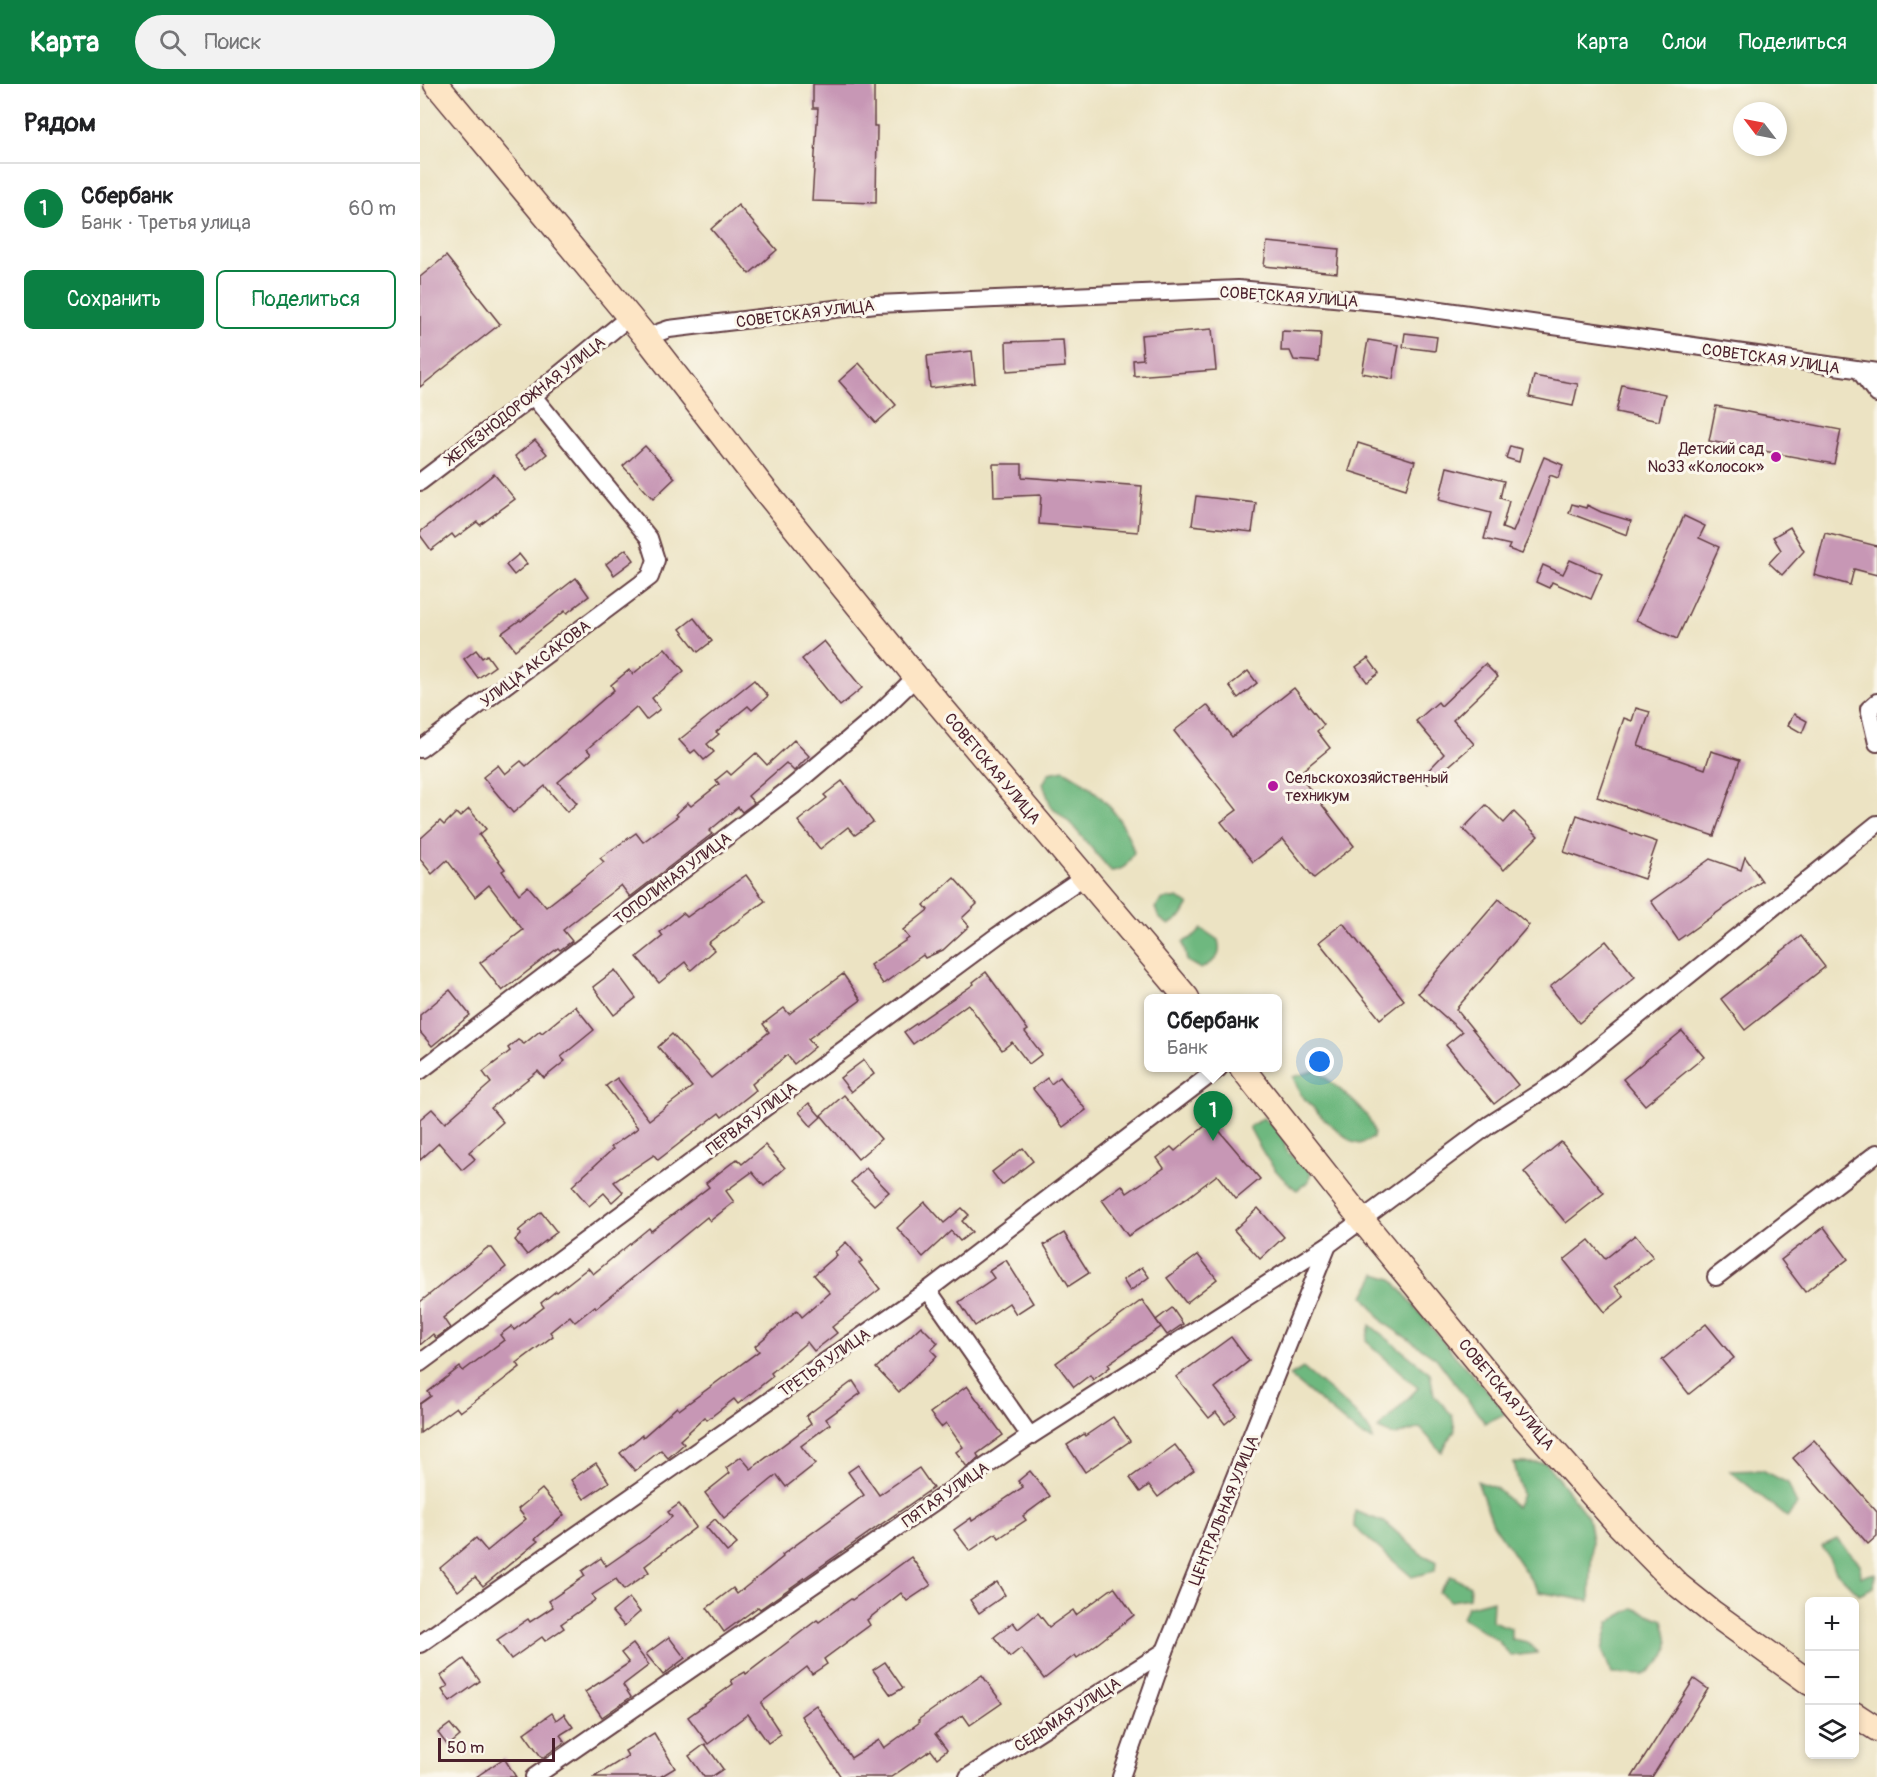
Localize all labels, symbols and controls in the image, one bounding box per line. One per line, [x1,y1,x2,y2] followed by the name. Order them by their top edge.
[135,15,555,69] search box
[30,25,99,60] text: Карта
[156,26,189,59] icon: search
[204,28,262,56] text: Поиск
[1576,29,1628,56] text: Карта
[1661,29,1706,56] text: Слои
[1739,29,1847,56] text: Поделиться
[1733,102,1787,156] north arrow
[24,107,96,139] text: Рядом
[81,182,174,210] text: Сбербанк
[40,196,47,221] text: 1
[349,196,396,221] text: 60 m
[81,210,251,235] text: Банк · Третья улица
[24,270,204,329] button: Сохранить
[216,270,396,329] button: Поделиться
[1219,282,1359,312] street label: СОВЕТСКАЯ УЛИЦА
[735,296,875,332] street label: СОВЕТСКАЯ УЛИЦА
[439,332,609,471] street label: ЖЕЛЕЗНОДОРОЖНАЯ УЛИЦА
[1701,339,1841,379] street label: СОВЕТСКАЯ УЛИЦА
[1647,439,1764,477] place label: Детский сад №33 «Колосок»
[1769,450,1783,464] marker: Детский сад №33 «Колосок»
[477,616,595,712] street label: УЛИЦА АКСАКОВА
[940,709,1045,828] street label: СОВЕТСКАЯ УЛИЦА
[1285,768,1449,806] place label: Сельскохозяйственный техникум
[1266,779,1280,793] marker: Сельскохозяйственный техникум
[610,828,735,929] street label: ТОПОЛИНАЯ УЛИЦА
[1144,994,1282,1072] popup
[1167,1007,1259,1035] text: Сбербанк
[1167,1035,1208,1060] text: Банк
[1305,1047,1334,1076] your location
[702,1078,801,1159] street label: ПЕРВАЯ УЛИЦА
[1194,1092,1232,1141] pin: 1
[775,1324,874,1402] street label: ТРЕТЬЯ УЛИЦА
[1454,1335,1559,1454] street label: СОВЕТСКАЯ УЛИЦА
[1185,1432,1263,1588] street label: ЦЕНТРАЛЬНАЯ УЛИЦА
[898,1458,993,1532] street label: ПЯТАЯ УЛИЦА
[1805,1597,1859,1759] map controls
[1805,1597,1859,1651] button: +
[1805,1651,1859,1705] button: −
[1011,1673,1124,1757] street label: СЕДЬМАЯ УЛИЦА
[1805,1705,1859,1759] button: layers
[438,1735,555,1762] scale bar
[447,1738,484,1758] text: 50 m

